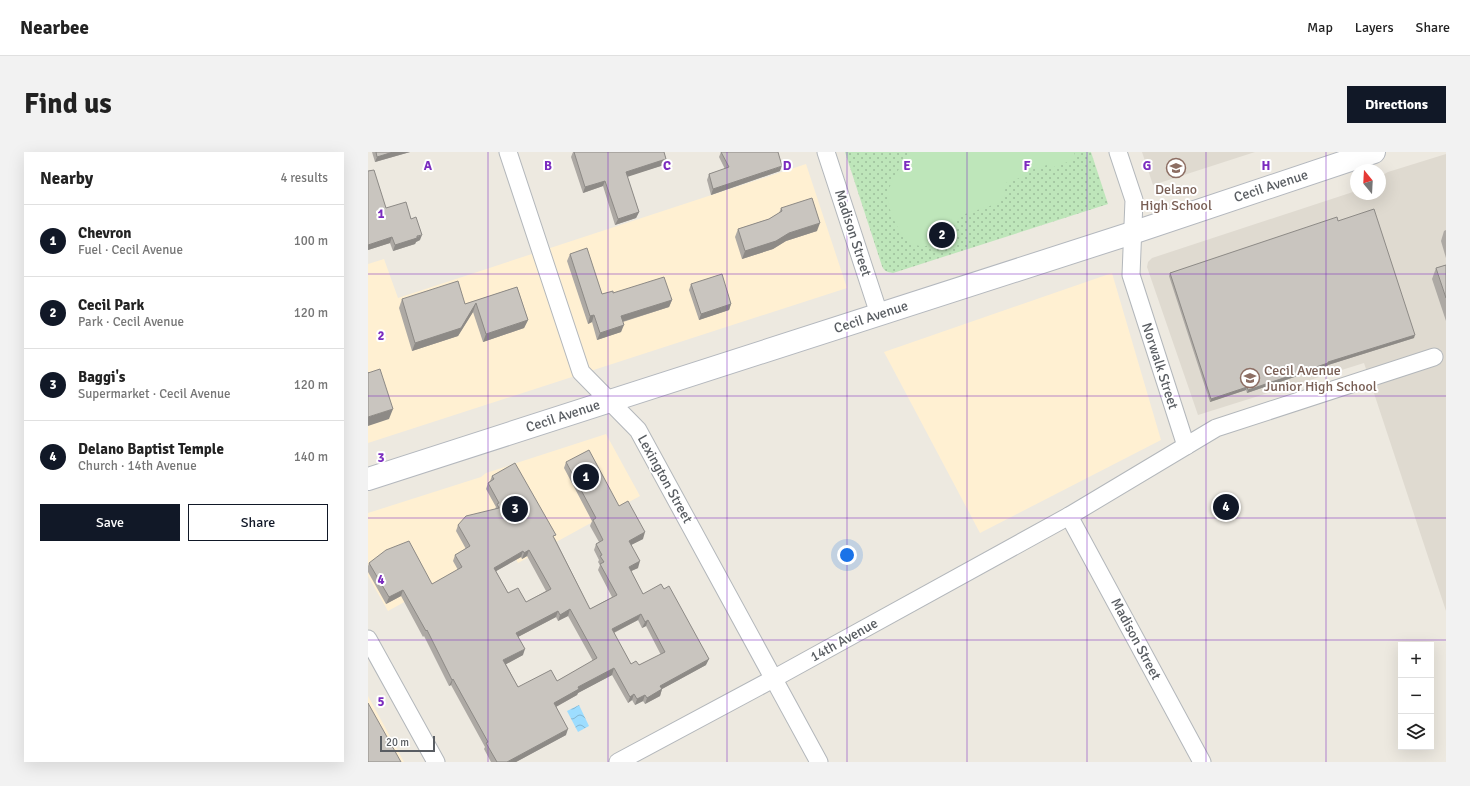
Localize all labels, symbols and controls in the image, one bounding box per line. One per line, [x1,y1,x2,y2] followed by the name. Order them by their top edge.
[20,16,89,40] text: Nearbee
[1307,19,1333,36] text: Map
[1355,19,1394,36] text: Layers
[1416,19,1450,36] text: Share
[1347,86,1446,123] button: Directions
[24,87,112,121] text: Find us
[1165,157,1187,179] school or university icon: Delano High School
[424,158,433,174] text: A
[544,158,552,174] text: B
[663,158,671,174] text: C
[783,158,792,174] text: D
[903,158,911,174] text: E
[1024,158,1031,174] text: F
[1143,158,1151,174] text: G
[1262,158,1270,174] text: H
[1350,164,1386,200] north arrow
[1232,166,1310,206] street label: Cecil Avenue
[40,168,93,189] text: Nearby
[280,170,328,186] text: 4 results
[1140,181,1212,214] place label: Delano High School
[831,188,875,279] street label: Madison Street
[377,206,385,222] text: 1
[929,220,955,250] pin: 2
[78,224,132,242] text: Chevron
[49,233,57,249] text: 1
[294,233,328,249] text: 100 m
[78,242,183,258] text: Fuel · Cecil Avenue
[78,296,144,314] text: Cecil Park
[832,297,910,337] street label: Cecil Avenue
[49,305,57,321] text: 2
[294,305,328,321] text: 120 m
[78,314,184,330] text: Park · Cecil Avenue
[1138,321,1182,412] street label: Norwalk Street
[377,328,385,344] text: 2
[1264,362,1377,395] place label: Cecil Avenue Junior High School
[1239,367,1261,389] school or university icon: Cecil Avenue Junior High School
[78,368,126,386] text: Baggi's
[49,377,57,393] text: 3
[294,377,328,393] text: 120 m
[78,386,231,402] text: Supermarket · Cecil Avenue
[524,396,602,436] street label: Cecil Avenue
[634,432,696,526] street label: Lexington Street
[78,440,224,458] text: Delano Baptist Temple
[49,449,57,465] text: 4
[294,449,328,465] text: 140 m
[377,450,385,466] text: 3
[78,458,197,474] text: Church · 14th Avenue
[573,462,599,492] pin: 1
[1213,492,1239,522] pin: 4
[502,494,528,524] pin: 3
[40,504,180,541] button: Save
[188,504,328,541] button: Share
[837,545,857,565] your location
[377,572,385,588] text: 4
[1107,595,1165,683] street label: Madison Street
[807,615,881,665] street label: 14th Avenue
[1398,642,1434,750] map controls
[1398,642,1434,678] button: +
[1398,678,1434,714] button: −
[377,694,385,710] text: 5
[1398,714,1434,750] button: layers
[380,734,435,753] scale bar
[386,736,409,749] text: 20 m

